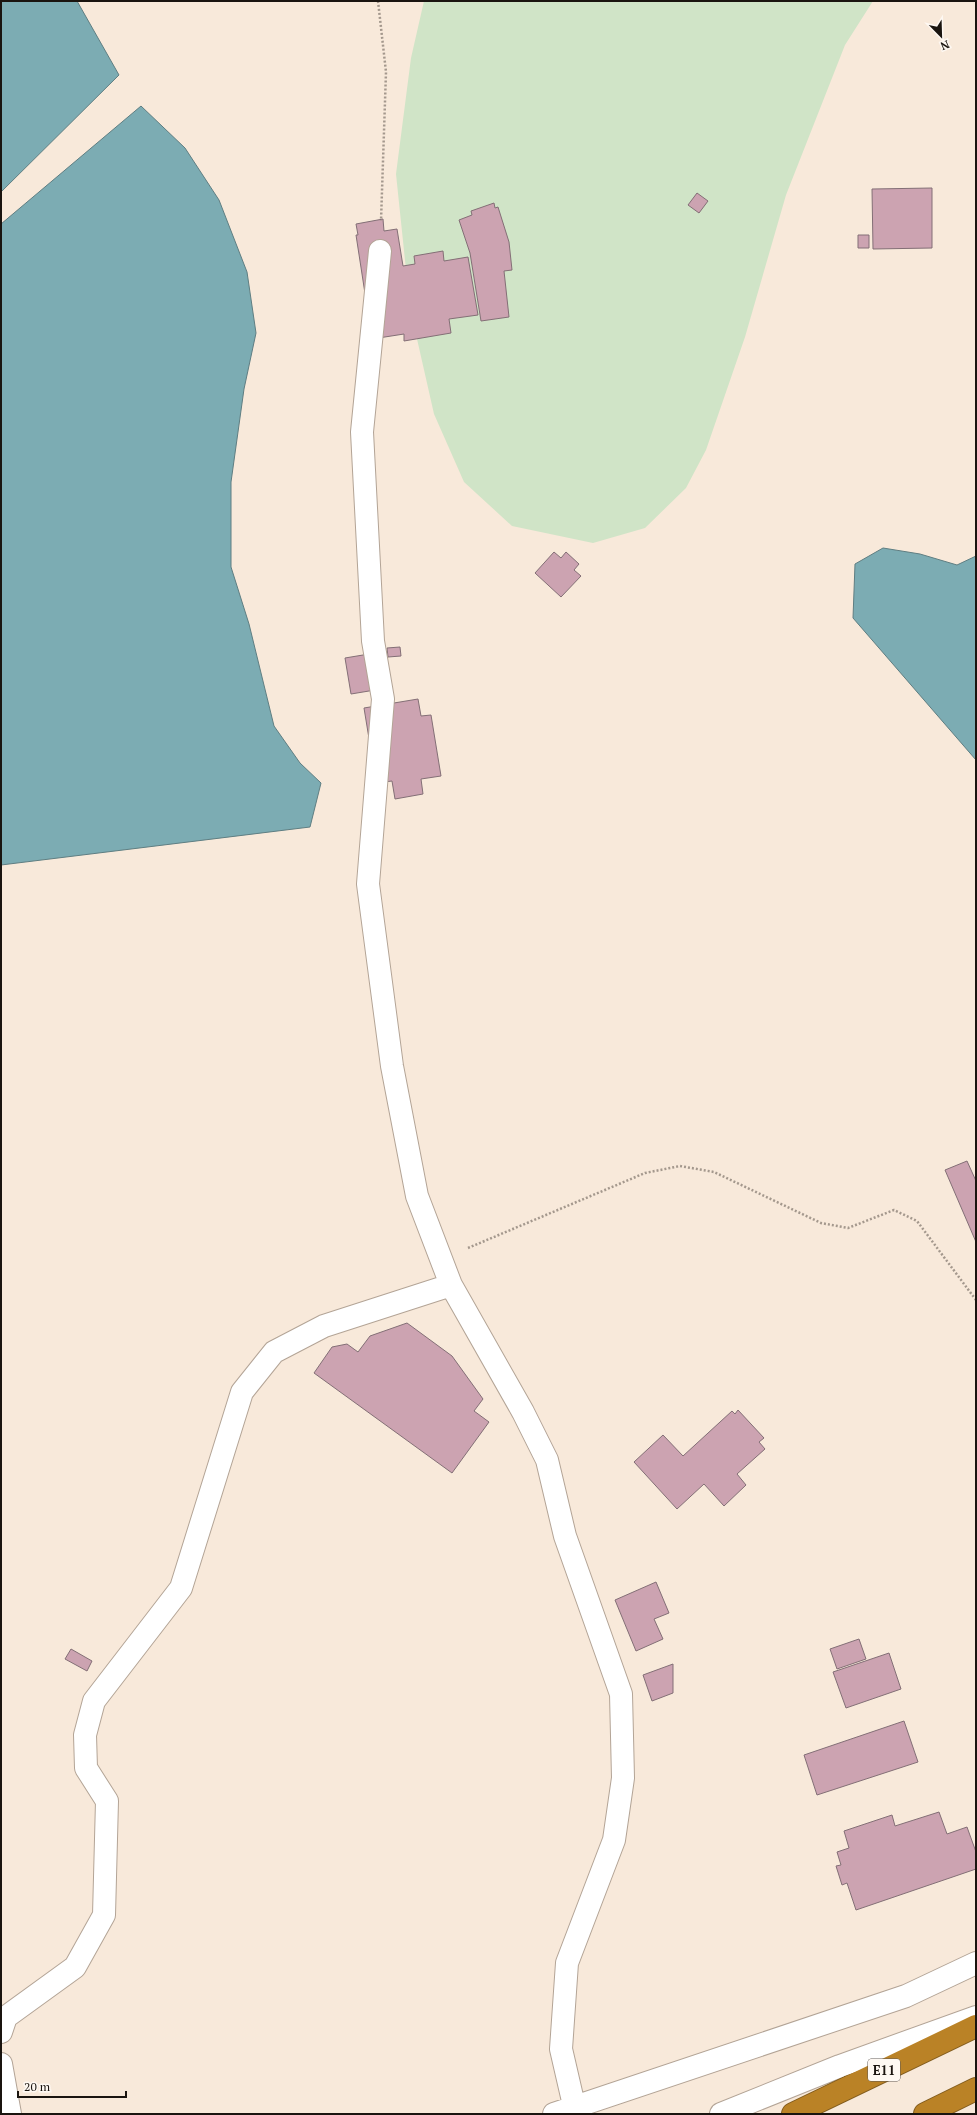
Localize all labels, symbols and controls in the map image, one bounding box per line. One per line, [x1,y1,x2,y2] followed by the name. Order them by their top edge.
[921,16,961,56] north arrow
[938,37,951,54] text: N
[868,2059,900,2081] road number: E11
[18,2073,126,2099] scale bar
[24,2079,51,2094] text: 20 m

